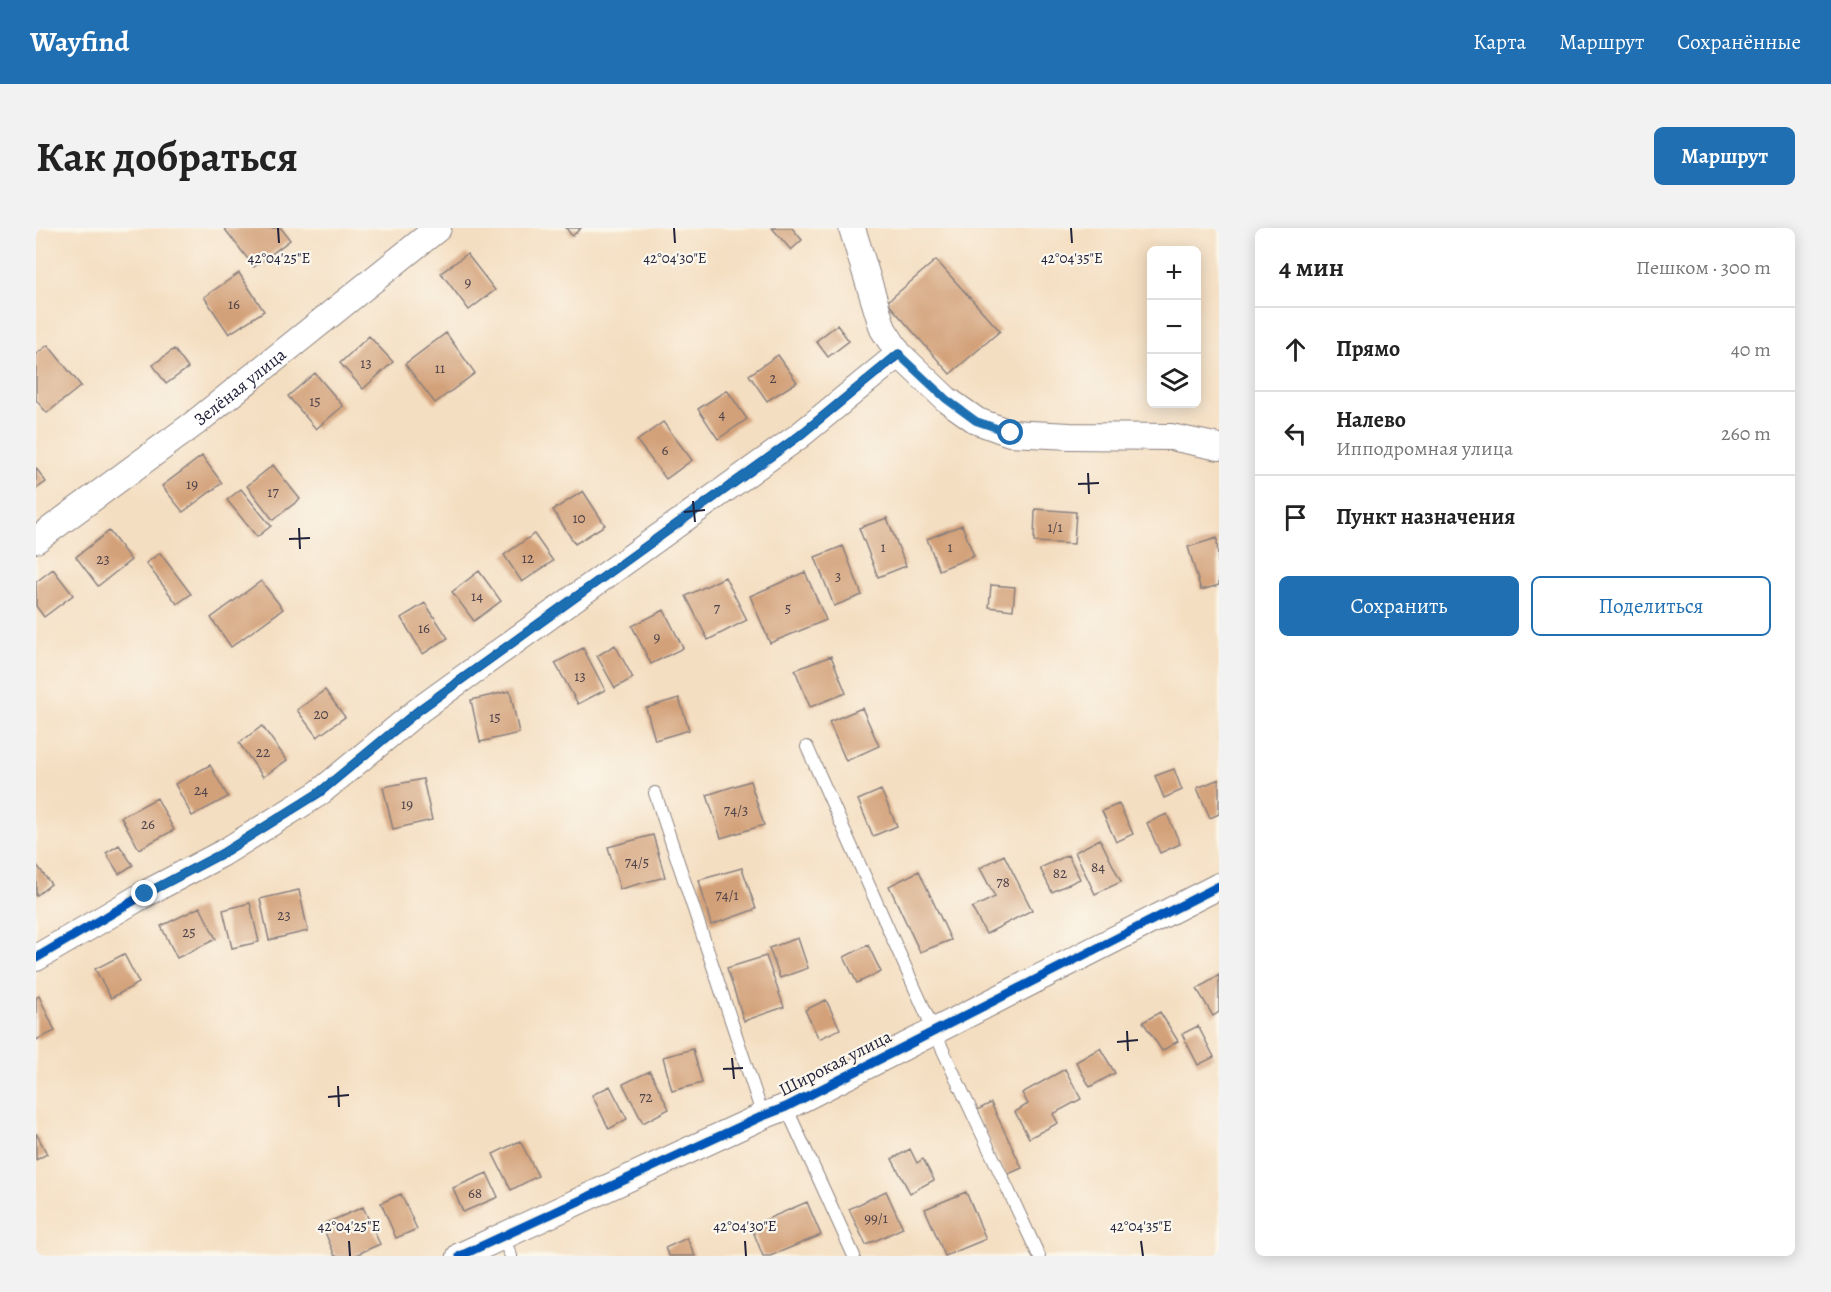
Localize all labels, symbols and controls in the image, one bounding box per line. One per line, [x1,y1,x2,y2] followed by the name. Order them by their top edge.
[30,23,129,61] text: Wayfind
[1473,28,1526,56] text: Карта
[1559,28,1644,56] text: Маршрут
[1677,28,1801,56] text: Сохранённые
[1654,127,1795,185] button: Маршрут
[36,128,298,185] text: Как добраться
[1147,246,1201,408] map controls
[1147,246,1201,300] button: +
[248,248,310,268] text: 42°04'25"E
[643,248,707,268] text: 42°04'30"E
[1041,248,1103,268] text: 42°04'35"E
[1279,250,1344,285] text: 4 мин
[1636,254,1771,281] text: Пешком · 300 m
[465,272,472,292] house number: 9
[228,294,240,314] house number: 16
[1147,300,1201,354] button: −
[1279,333,1312,366] icon: ahead
[1336,334,1400,364] text: Прямо
[1731,336,1771,363] text: 40 m
[189,342,292,431] street label: Зелёная улица
[360,353,372,373] house number: 13
[1147,354,1201,408] button: layers
[435,358,445,378] house number: 11
[769,368,777,388] house number: 2
[309,391,321,411] house number: 15
[719,404,726,424] house number: 4
[1336,405,1406,435] text: Налево
[1279,417,1312,450] icon: left
[997,419,1023,445] route start
[1721,420,1771,447] text: 260 m
[1336,435,1513,462] text: Ипподромная улица
[662,440,669,460] house number: 6
[186,474,198,494] house number: 19
[267,482,279,502] house number: 17
[1279,501,1312,534] icon: arrive
[1336,502,1515,532] text: Пункт назначения
[572,508,586,528] house number: 10
[1047,517,1063,537] house number: 1/1
[880,537,886,557] house number: 1
[947,537,953,557] house number: 1
[522,548,534,568] house number: 12
[96,549,110,569] house number: 23
[835,566,841,586] house number: 3
[1279,576,1519,636] button: Сохранить
[1531,576,1771,636] button: Поделиться
[471,586,483,606] house number: 14
[714,598,721,618] house number: 7
[785,598,791,618] house number: 5
[418,618,430,638] house number: 16
[654,627,661,647] house number: 9
[574,666,586,686] house number: 13
[313,704,329,724] house number: 20
[489,707,501,727] house number: 15
[256,742,270,762] house number: 22
[194,780,208,800] house number: 24
[401,794,413,814] house number: 19
[724,800,748,820] house number: 74/3
[141,814,155,834] house number: 26
[625,852,649,872] house number: 74/5
[1091,857,1105,877] house number: 84
[1053,863,1067,883] house number: 82
[996,872,1010,892] house number: 78
[131,880,157,906] route end
[715,885,739,905] house number: 74/1
[277,905,291,925] house number: 23
[182,922,196,942] house number: 25
[774,1024,896,1102] street label: Широкая улица
[639,1087,653,1107] house number: 72
[468,1183,482,1203] house number: 68
[864,1208,888,1228] house number: 99/1
[318,1216,380,1236] text: 42°04'25"E
[713,1216,777,1236] text: 42°04'30"E
[1110,1216,1172,1236] text: 42°04'35"E

